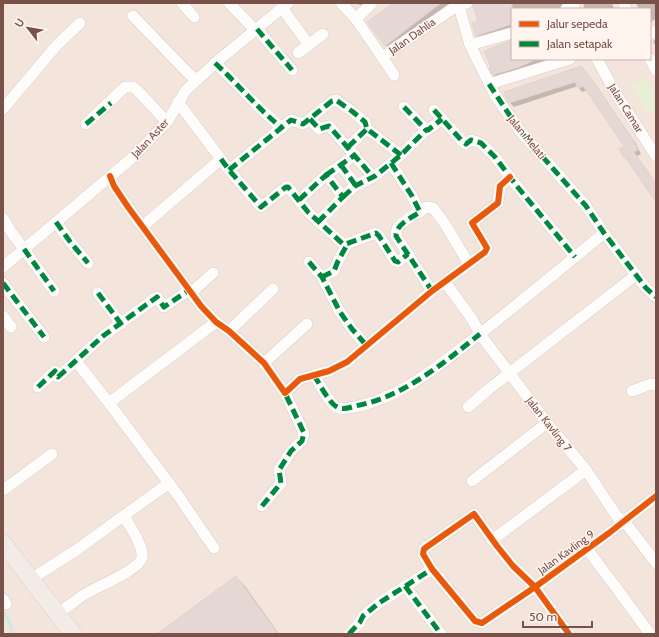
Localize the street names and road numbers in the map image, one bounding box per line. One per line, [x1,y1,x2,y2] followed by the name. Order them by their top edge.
[385,14,439,58] street label: Jalan Dahlia
[605,80,647,135] street label: Jalan Camar
[504,111,549,162] street label: Jalan Melati
[128,115,172,161] street label: Jalan Aster
[523,393,575,455] street label: Jalan Kavling 7
[534,527,597,578] street label: Jalan Kavling 9

